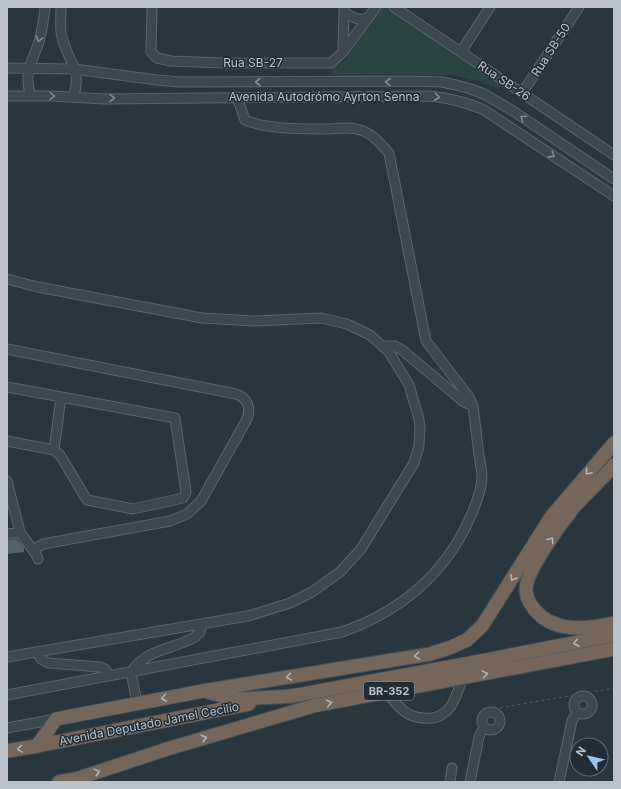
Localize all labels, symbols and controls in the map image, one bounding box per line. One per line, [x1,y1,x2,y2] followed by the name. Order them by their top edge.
[528,20,573,79] street label: Rua SB-50
[35,35,44,42] one-way arrow
[223,55,283,70] street label: Rua SB-27
[475,57,533,104] street label: Rua SB-26
[255,78,261,86] one-way arrow
[385,78,391,86] one-way arrow
[229,89,419,104] street label: Avenida Autodrómo Ayrton Senna
[49,92,55,101] one-way arrow
[434,92,440,101] one-way arrow
[109,94,115,103] one-way arrow
[521,116,528,123] one-way arrow
[548,150,555,158] one-way arrow
[586,468,593,475] one-way arrow
[546,537,553,544] one-way arrow
[510,574,517,581] one-way arrow
[573,638,579,646] one-way arrow
[414,651,420,660] one-way arrow
[482,670,488,679] one-way arrow
[286,672,292,681] one-way arrow
[364,682,414,700] road number: BR-352
[161,693,168,702] one-way arrow
[58,699,240,748] street label: Avenida Deputado Jamel Cecilio
[326,699,333,707] one-way arrow
[201,734,208,743] one-way arrow
[569,737,609,777] north arrow
[17,744,23,753] one-way arrow
[573,744,589,759] text: N
[93,768,100,777] one-way arrow

